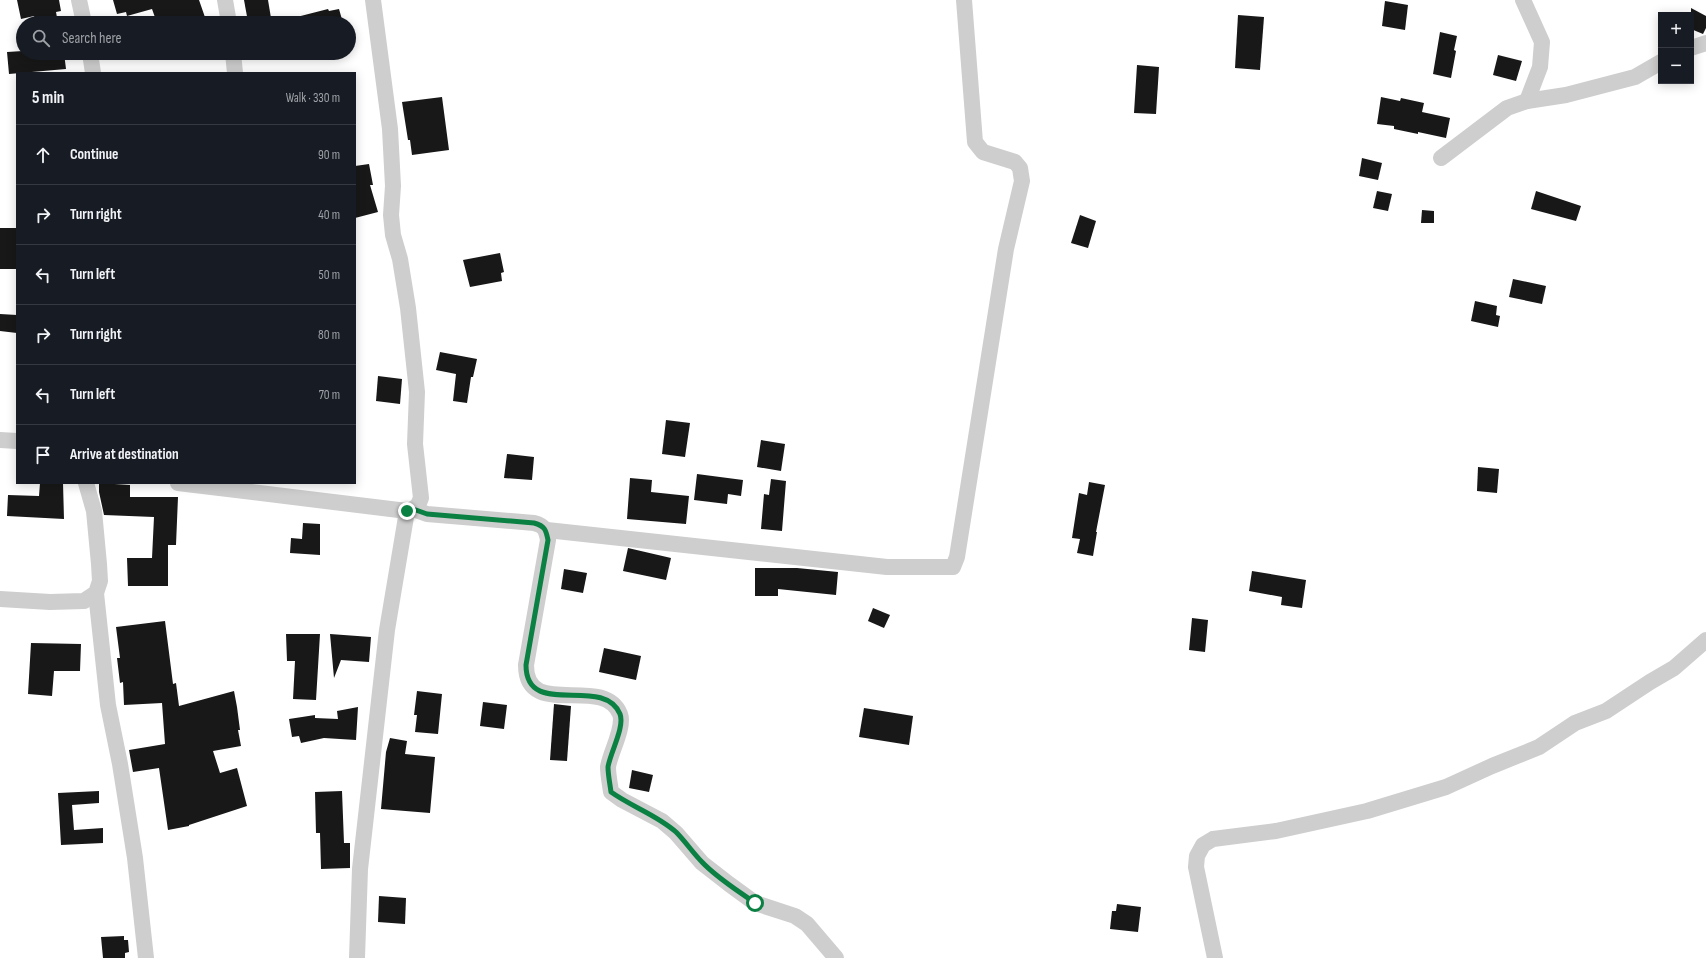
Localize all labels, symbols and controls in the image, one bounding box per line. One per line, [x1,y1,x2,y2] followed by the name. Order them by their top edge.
[1658,12,1694,84] map controls
[1658,12,1694,48] button: +
[16,16,356,60] search box
[30,27,52,49] icon: search
[62,29,122,48] text: Search here
[1658,48,1694,84] button: −
[32,88,64,108] text: 5 min
[286,90,340,106] text: Walk · 330 m
[32,144,54,166] icon: ahead
[70,145,119,164] text: Continue
[318,147,340,163] text: 90 m
[32,204,54,226] icon: right
[70,205,122,224] text: Turn right
[318,207,340,223] text: 40 m
[32,264,54,286] icon: left
[70,265,115,284] text: Turn left
[319,267,340,283] text: 50 m
[32,324,54,346] icon: right
[70,325,122,344] text: Turn right
[318,327,340,343] text: 80 m
[32,384,54,406] icon: left
[70,385,115,404] text: Turn left
[319,387,340,403] text: 70 m
[32,444,54,466] icon: arrive
[70,445,179,464] text: Arrive at destination
[398,502,416,520] route end
[746,894,764,912] route start

